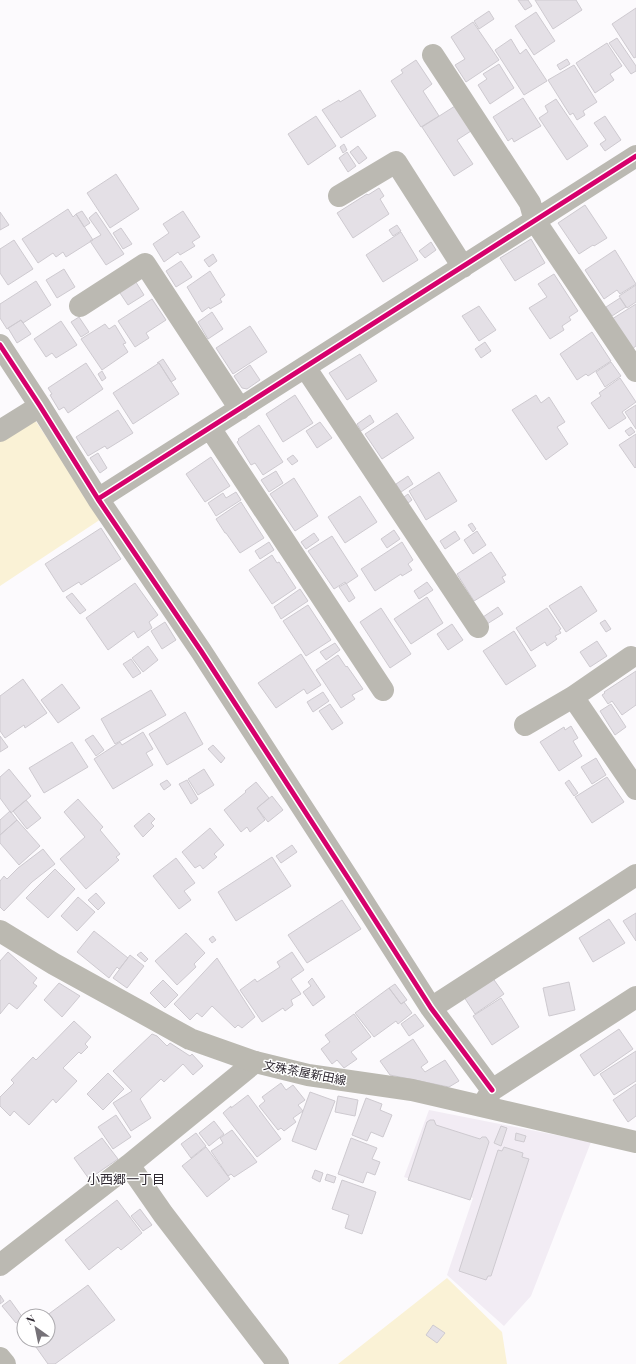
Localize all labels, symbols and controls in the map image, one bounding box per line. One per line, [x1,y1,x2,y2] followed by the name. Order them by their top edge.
[262,1056,348,1088] street label: 文殊茶屋新田線
[87,1170,165,1187] district label: 小西郷一丁目
[16,1308,56,1348] north arrow
[23,1311,38,1328] text: N

